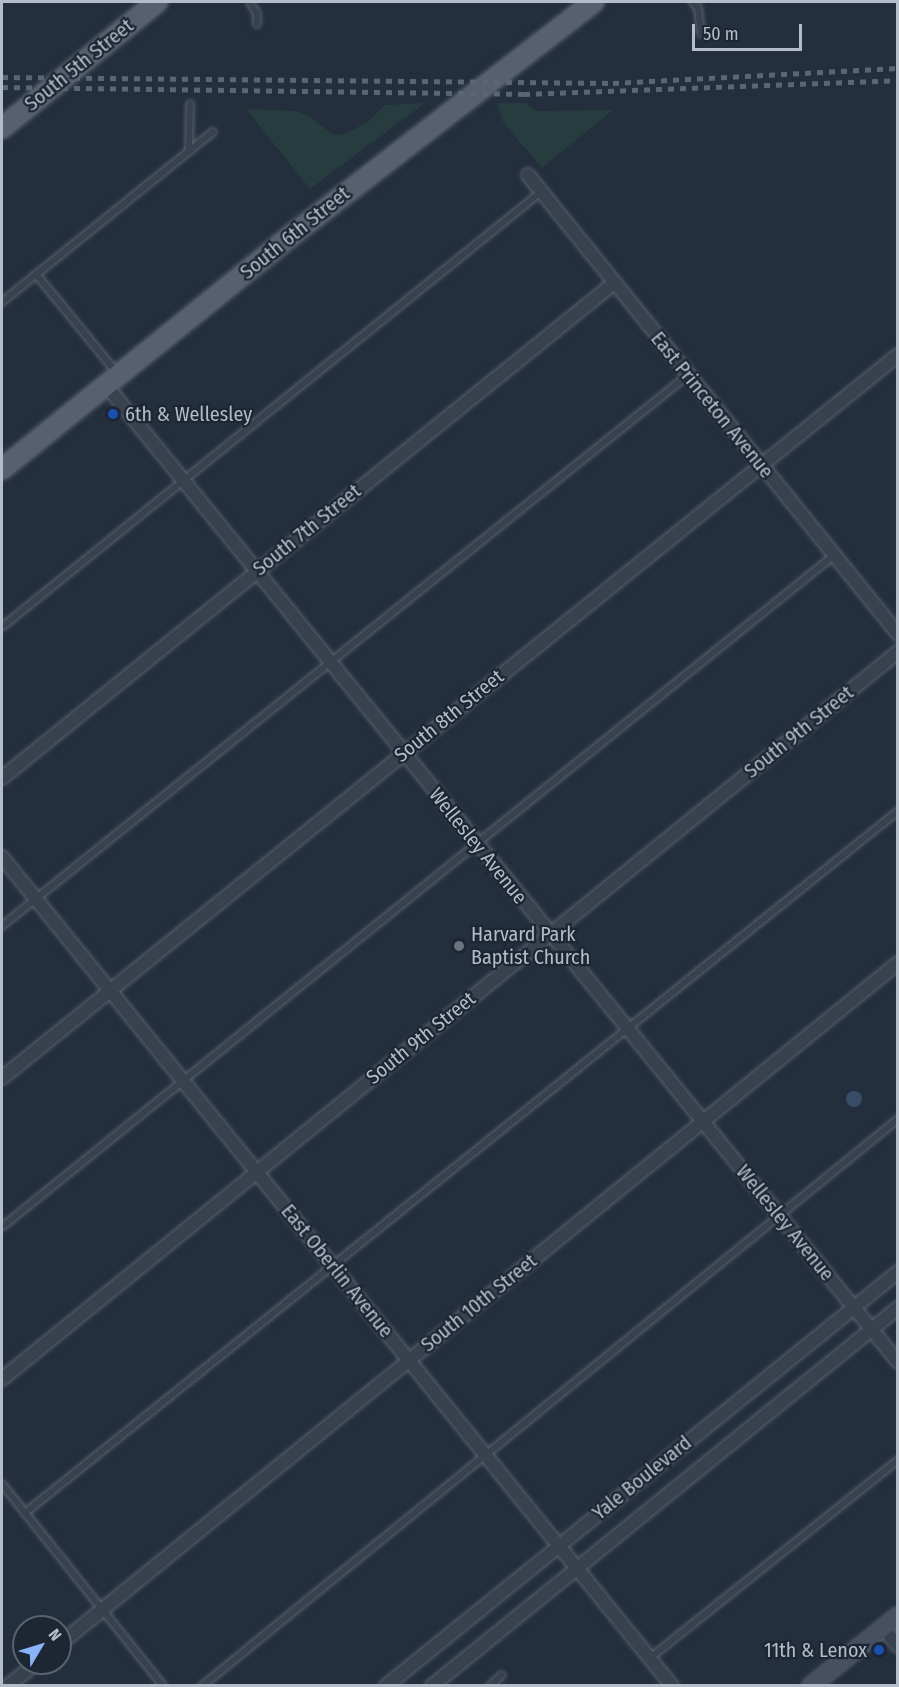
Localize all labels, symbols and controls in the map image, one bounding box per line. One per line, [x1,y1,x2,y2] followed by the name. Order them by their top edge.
[695,12,804,50] scale bar
[20,14,138,116] street label: South 5th Street
[703,23,739,45] text: 50 m
[236,182,354,284] street label: South 6th Street
[646,327,778,483] street label: East Princeton Avenue
[125,402,252,426] place label: 6th & Wellesley
[106,407,120,421] marker: 6th & Wellesley
[248,479,366,581] street label: South 7th Street
[390,665,508,767] street label: South 8th Street
[740,681,858,783] street label: South 9th Street
[424,783,532,909] street label: Wellesley Avenue
[471,922,590,969] place label: Harvard Park Baptist Church
[452,939,466,953] marker: Harvard Park Baptist Church
[362,987,480,1089] street label: South 9th Street
[731,1160,839,1286] street label: Wellesley Avenue
[276,1200,398,1342] street label: East Oberlin Avenue
[416,1249,542,1357] street label: South 10th Street
[588,1431,696,1525] street label: Yale Boulevard
[12,1615,72,1675] north arrow
[45,1625,65,1644] text: N
[764,1638,867,1662] place label: 11th & Lenox
[872,1643,886,1657] marker: 11th & Lenox

